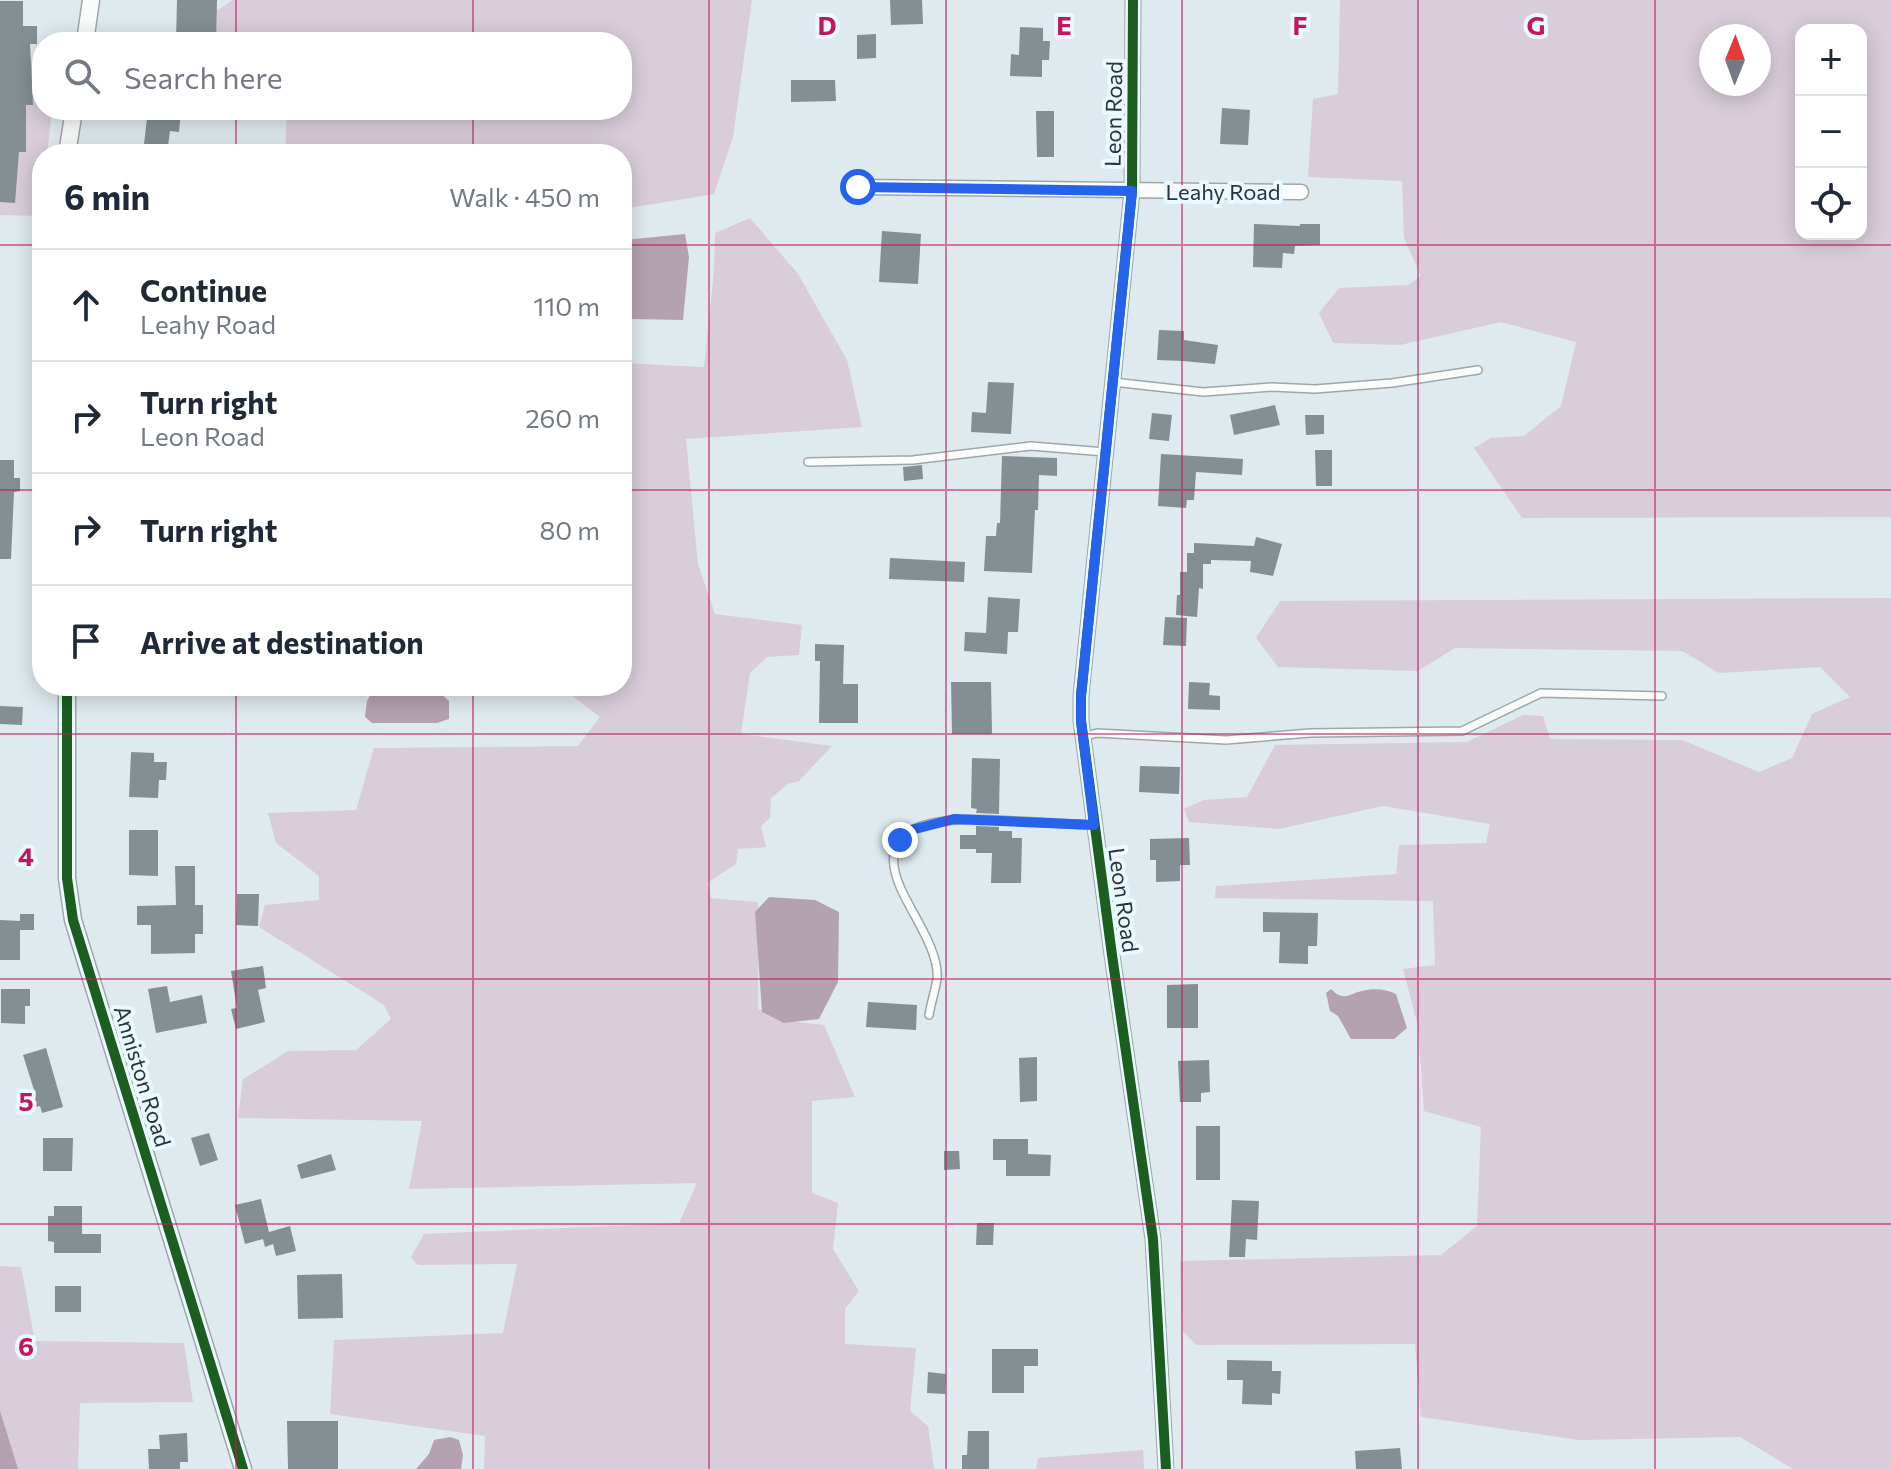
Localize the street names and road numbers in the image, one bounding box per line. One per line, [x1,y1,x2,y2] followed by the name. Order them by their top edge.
[1099,61,1127,167] street label: Leon Road
[1165,178,1281,205] street label: Leahy Road
[1103,846,1145,954] street label: Leon Road
[109,1002,177,1150] street label: Anniston Road

